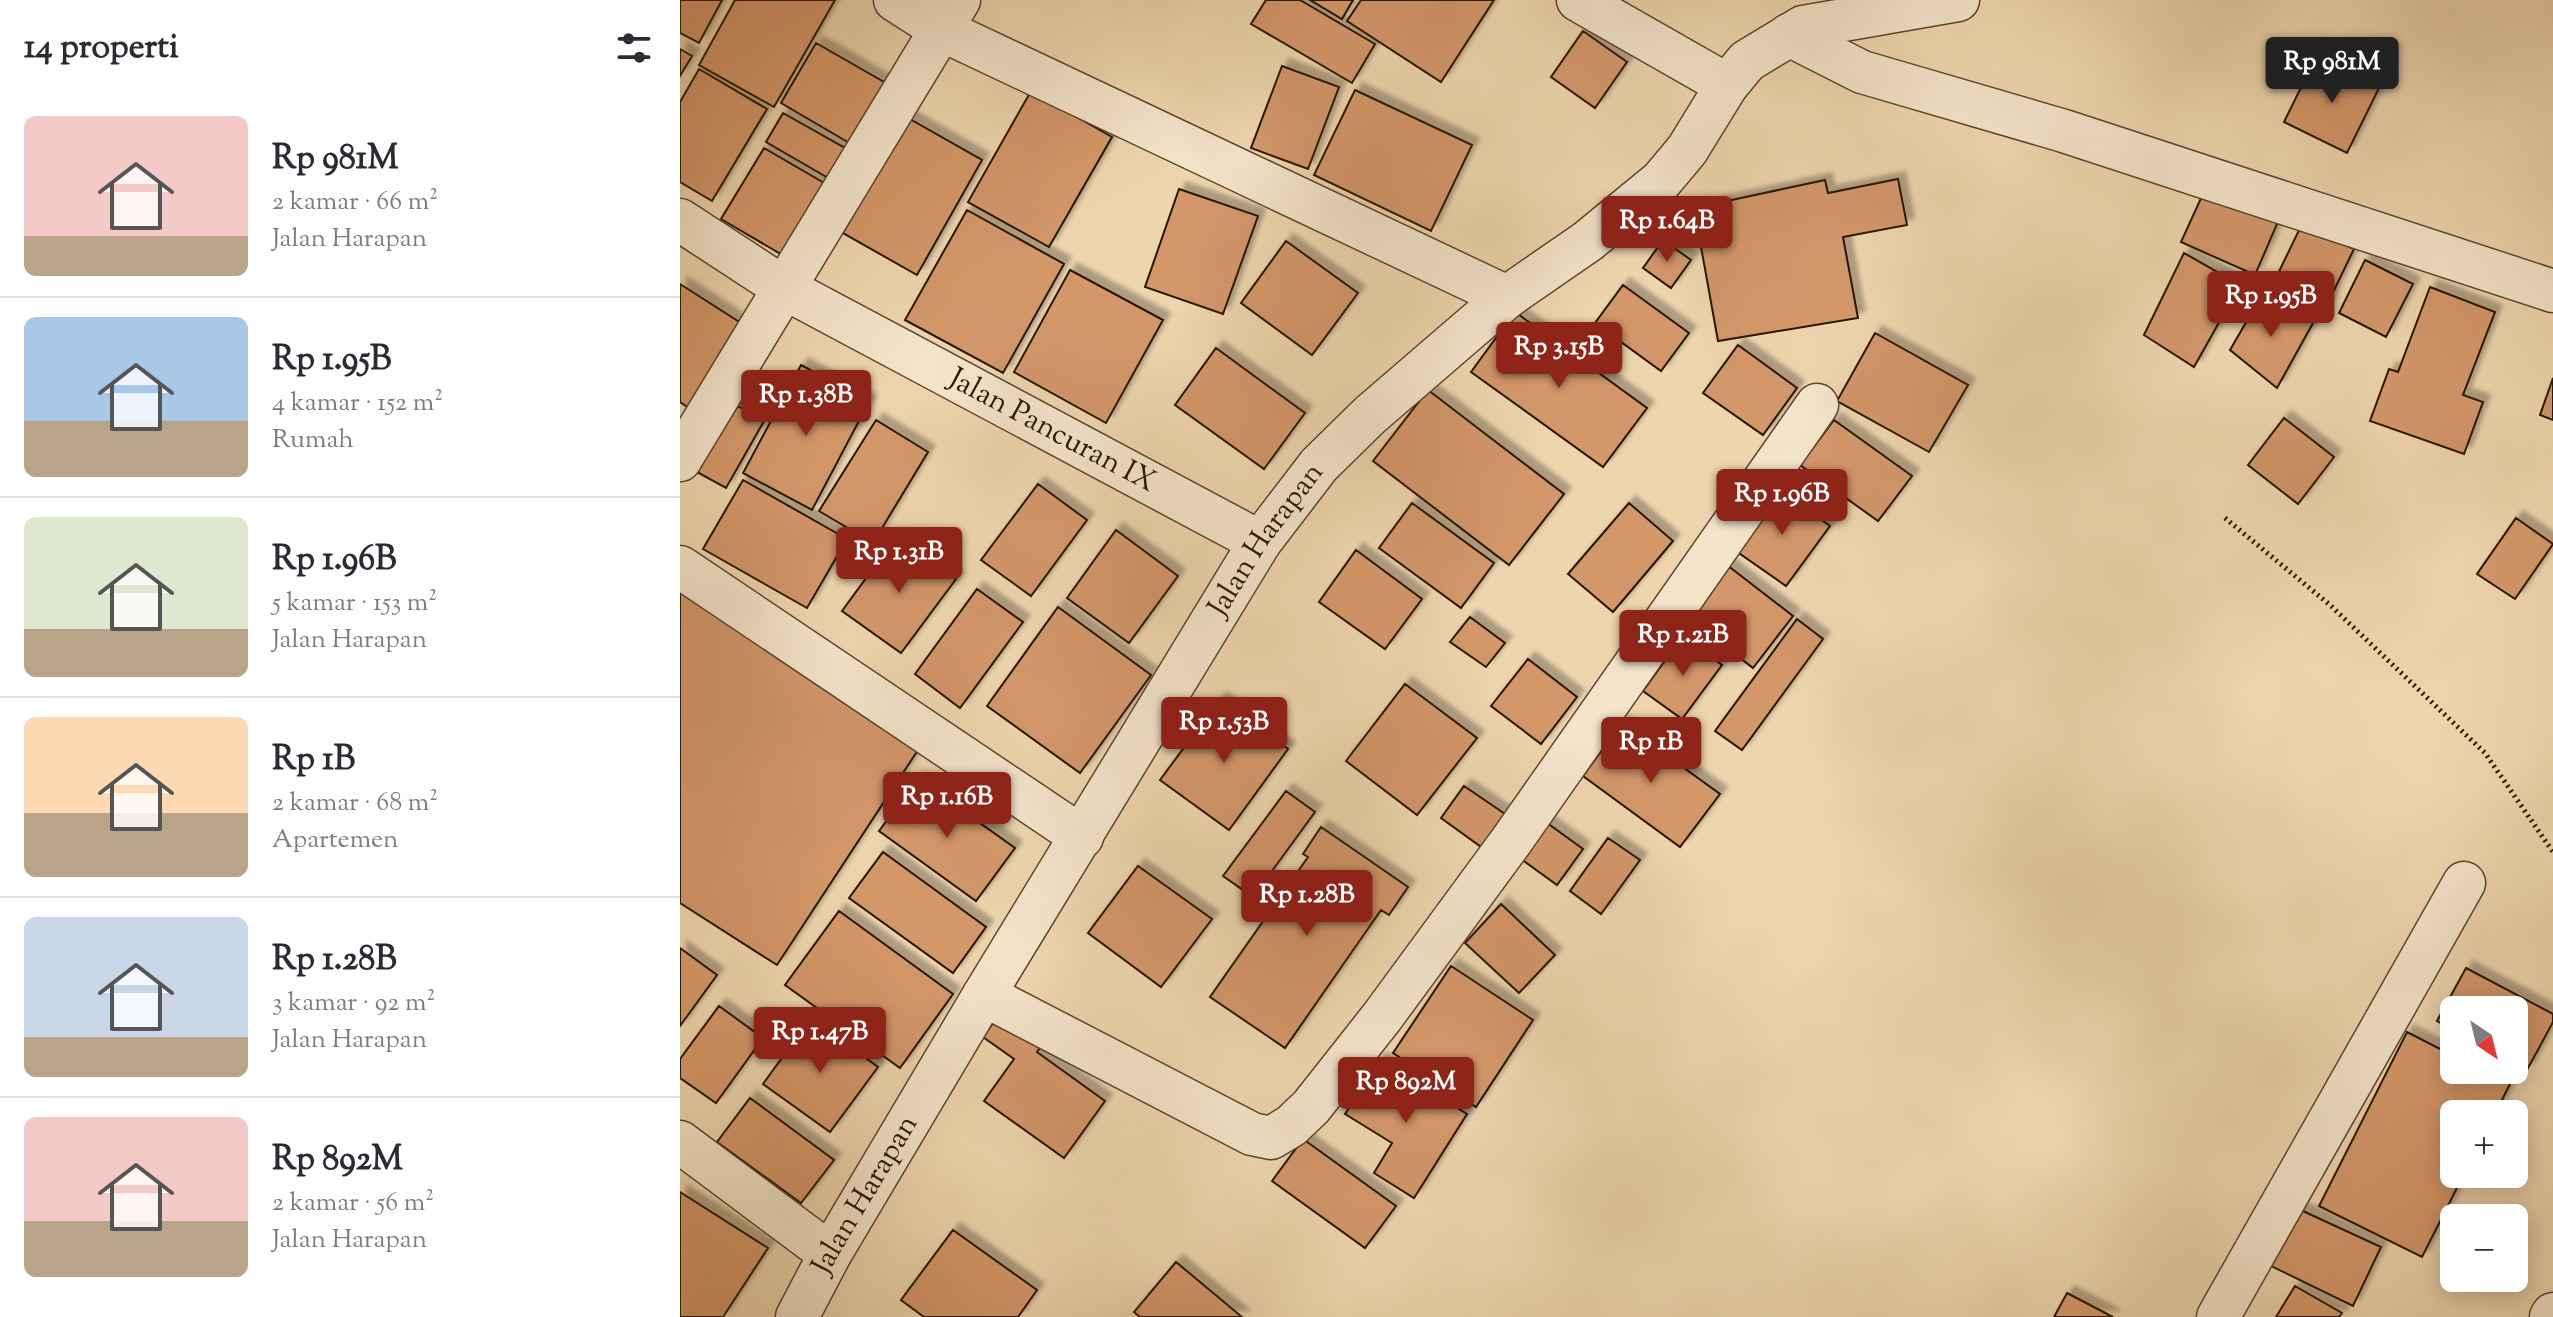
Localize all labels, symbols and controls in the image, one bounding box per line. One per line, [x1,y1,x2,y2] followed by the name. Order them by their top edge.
[24,24,179,73] text: 14 properti
[612,26,656,70] icon: filters
[2258,37,2406,105] pin: Rp 981M
[2284,44,2380,81] text: Rp 981M
[272,135,399,184] text: Rp 981M
[88,148,184,244] icon: home
[272,184,438,221] text: 2 kamar · 66 m²
[1584,196,1750,264] pin: Rp 1.64B
[1619,203,1715,240] text: Rp 1.64B
[272,221,427,258] text: Jalan Harapan
[2188,271,2354,339] pin: Rp 1.95B
[2225,278,2317,315] text: Rp 1.95B
[1476,322,1642,390] pin: Rp 3.15B
[1514,329,1604,366] text: Rp 3.15B
[272,336,392,385] text: Rp 1.95B
[88,349,184,445] icon: home
[939,357,1163,504] street label: Jalan Pancuran IX
[723,370,889,438] pin: Rp 1.38B
[759,377,853,414] text: Rp 1.38B
[272,385,443,422] text: 4 kamar · 152 m²
[272,422,354,459] text: Rumah
[1197,454,1335,627] street label: Jalan Harapan
[1699,469,1865,537] pin: Rp 1.96B
[1734,476,1830,513] text: Rp 1.96B
[816,527,982,595] pin: Rp 1.31B
[854,534,944,571] text: Rp 1.31B
[272,536,396,585] text: Rp 1.96B
[88,549,184,645] icon: home
[272,585,437,622] text: 5 kamar · 153 m²
[1600,610,1766,678] pin: Rp 1.21B
[1637,617,1729,654] text: Rp 1.21B
[272,622,427,659] text: Jalan Harapan
[1141,697,1307,765] pin: Rp 1.53B
[1179,704,1269,741] text: Rp 1.53B
[1595,717,1707,785] pin: Rp 1B
[1619,724,1683,761] text: Rp 1B
[272,736,355,785] text: Rp 1B
[88,749,184,845] icon: home
[864,772,1030,840] pin: Rp 1.16B
[901,779,993,816] text: Rp 1.16B
[272,785,438,822] text: 2 kamar · 68 m²
[272,822,398,859] text: Apartemen
[1224,870,1390,938] pin: Rp 1.28B
[1259,877,1355,914] text: Rp 1.28B
[272,936,397,985] text: Rp 1.28B
[88,949,184,1045] icon: home
[272,985,435,1022] text: 3 kamar · 92 m²
[2440,996,2528,1084] north arrow
[2440,996,2528,1292] map controls
[737,1007,903,1075] pin: Rp 1.47B
[772,1014,868,1051] text: Rp 1.47B
[272,1022,427,1059] text: Jalan Harapan
[1332,1057,1480,1125] pin: Rp 892M
[1356,1064,1456,1101] text: Rp 892M
[2440,1100,2528,1188] button: +
[800,1107,930,1284] street label: Jalan Harapan
[272,1136,403,1185] text: Rp 892M
[88,1149,184,1245] icon: home
[272,1185,434,1222] text: 2 kamar · 56 m²
[2440,1204,2528,1292] button: −
[272,1222,427,1259] text: Jalan Harapan

